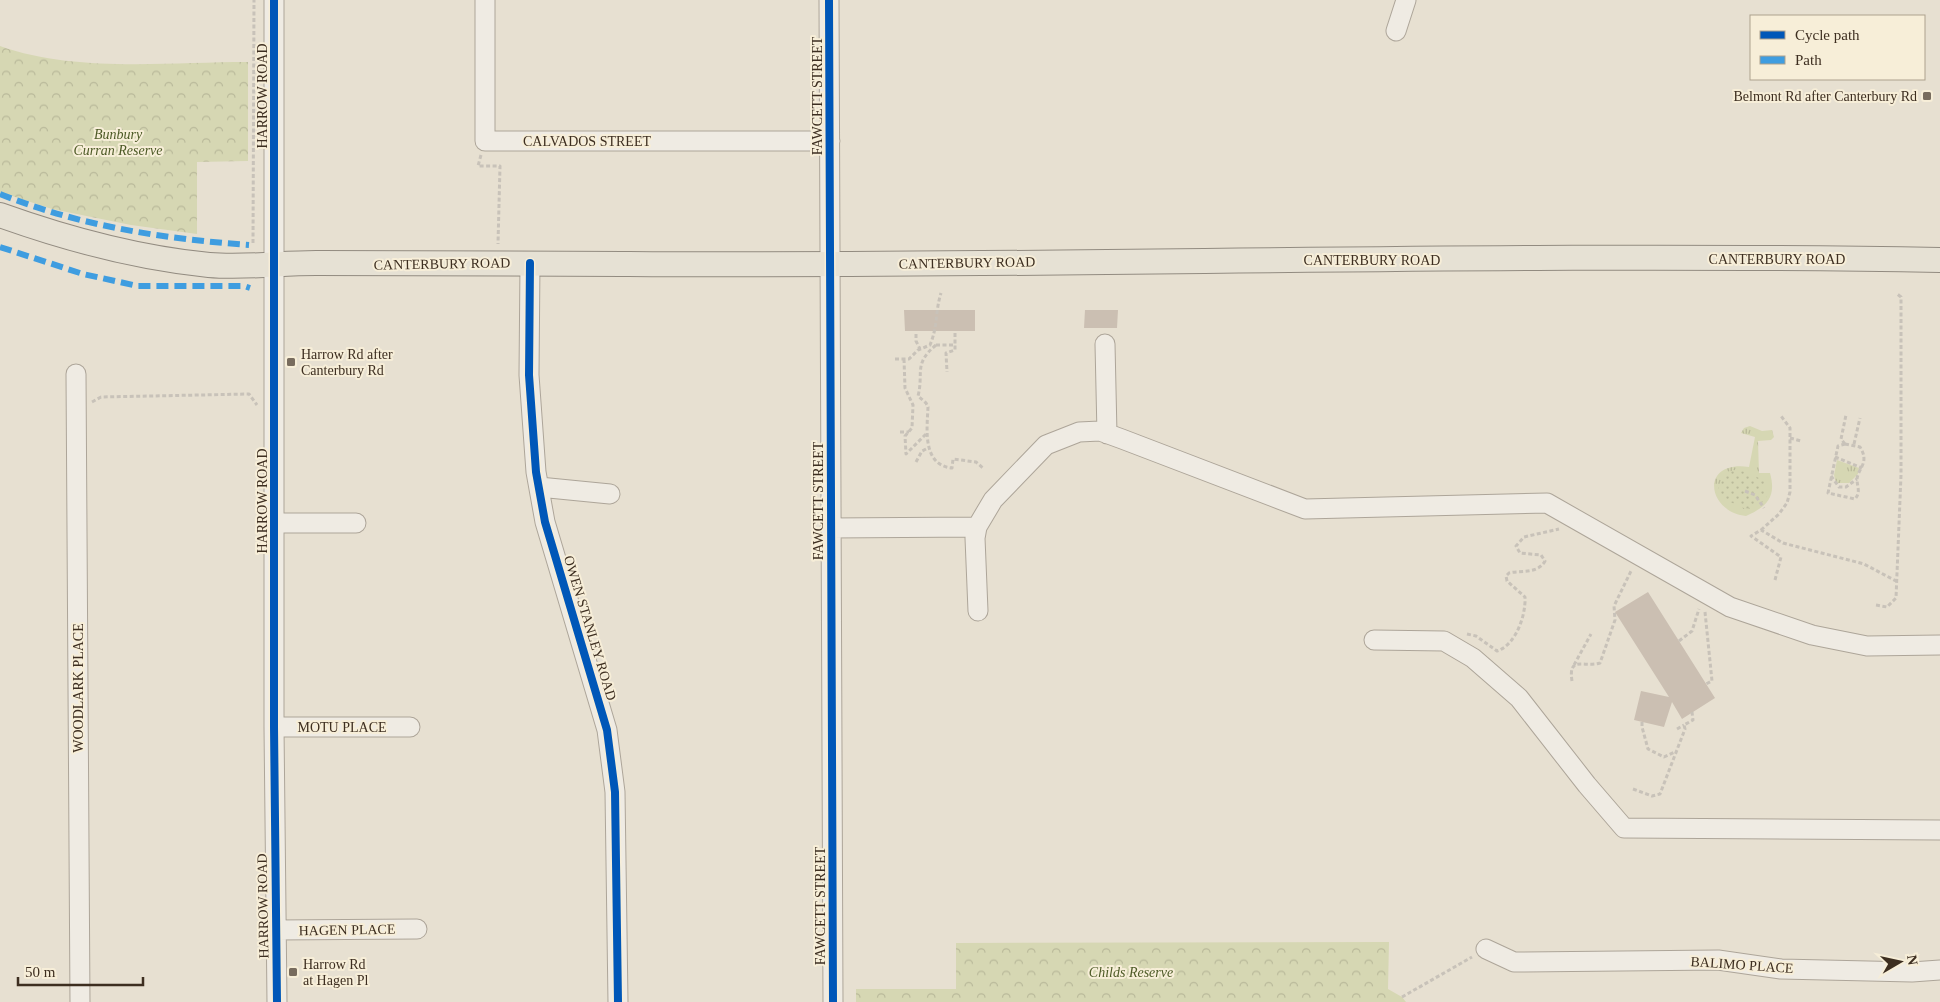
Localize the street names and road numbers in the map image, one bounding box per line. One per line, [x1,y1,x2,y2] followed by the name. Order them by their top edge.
[810,36,825,155] street label: FAWCETT STREET
[255,43,270,149] street label: HARROW ROAD
[523,134,651,149] street label: CALVADOS STREET
[1709,252,1845,267] street label: CANTERBURY ROAD
[1304,253,1440,268] street label: CANTERBURY ROAD
[898,254,1036,272] street label: CANTERBURY ROAD
[373,255,511,273] street label: CANTERBURY ROAD
[811,441,826,560] street label: FAWCETT STREET
[255,448,270,554] street label: HARROW ROAD
[561,554,619,702] street label: OWEN STANLEY ROAD
[71,623,86,753] street label: WOODLARK PLACE
[297,720,387,735] street label: MOTU PLACE
[813,846,828,965] street label: FAWCETT STREET
[255,853,271,959] street label: HARROW ROAD
[298,922,396,938] street label: HAGEN PLACE
[1690,954,1794,976] street label: BALIMO PLACE

